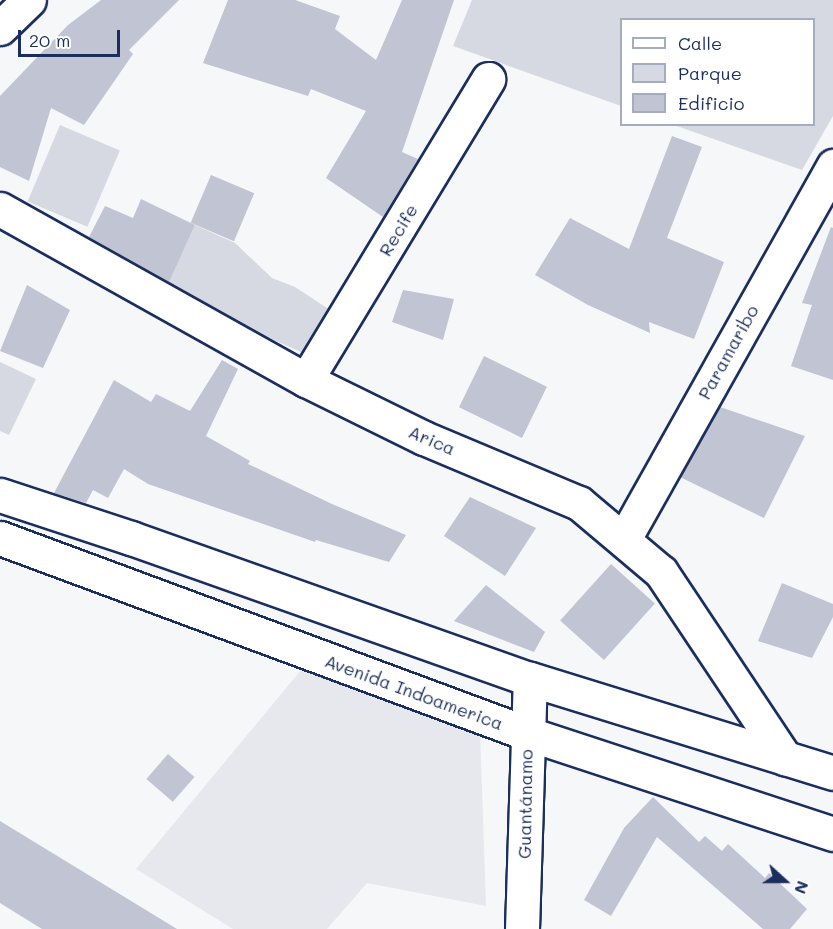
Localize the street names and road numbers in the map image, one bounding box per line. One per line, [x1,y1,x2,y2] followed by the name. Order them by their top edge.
[374,200,422,260] street label: Recife
[693,301,763,403] street label: Paramaribo
[405,421,459,459] street label: Arica
[322,650,506,734] street label: Avenida Indoamerica
[513,749,537,859] street label: Guantánamo

